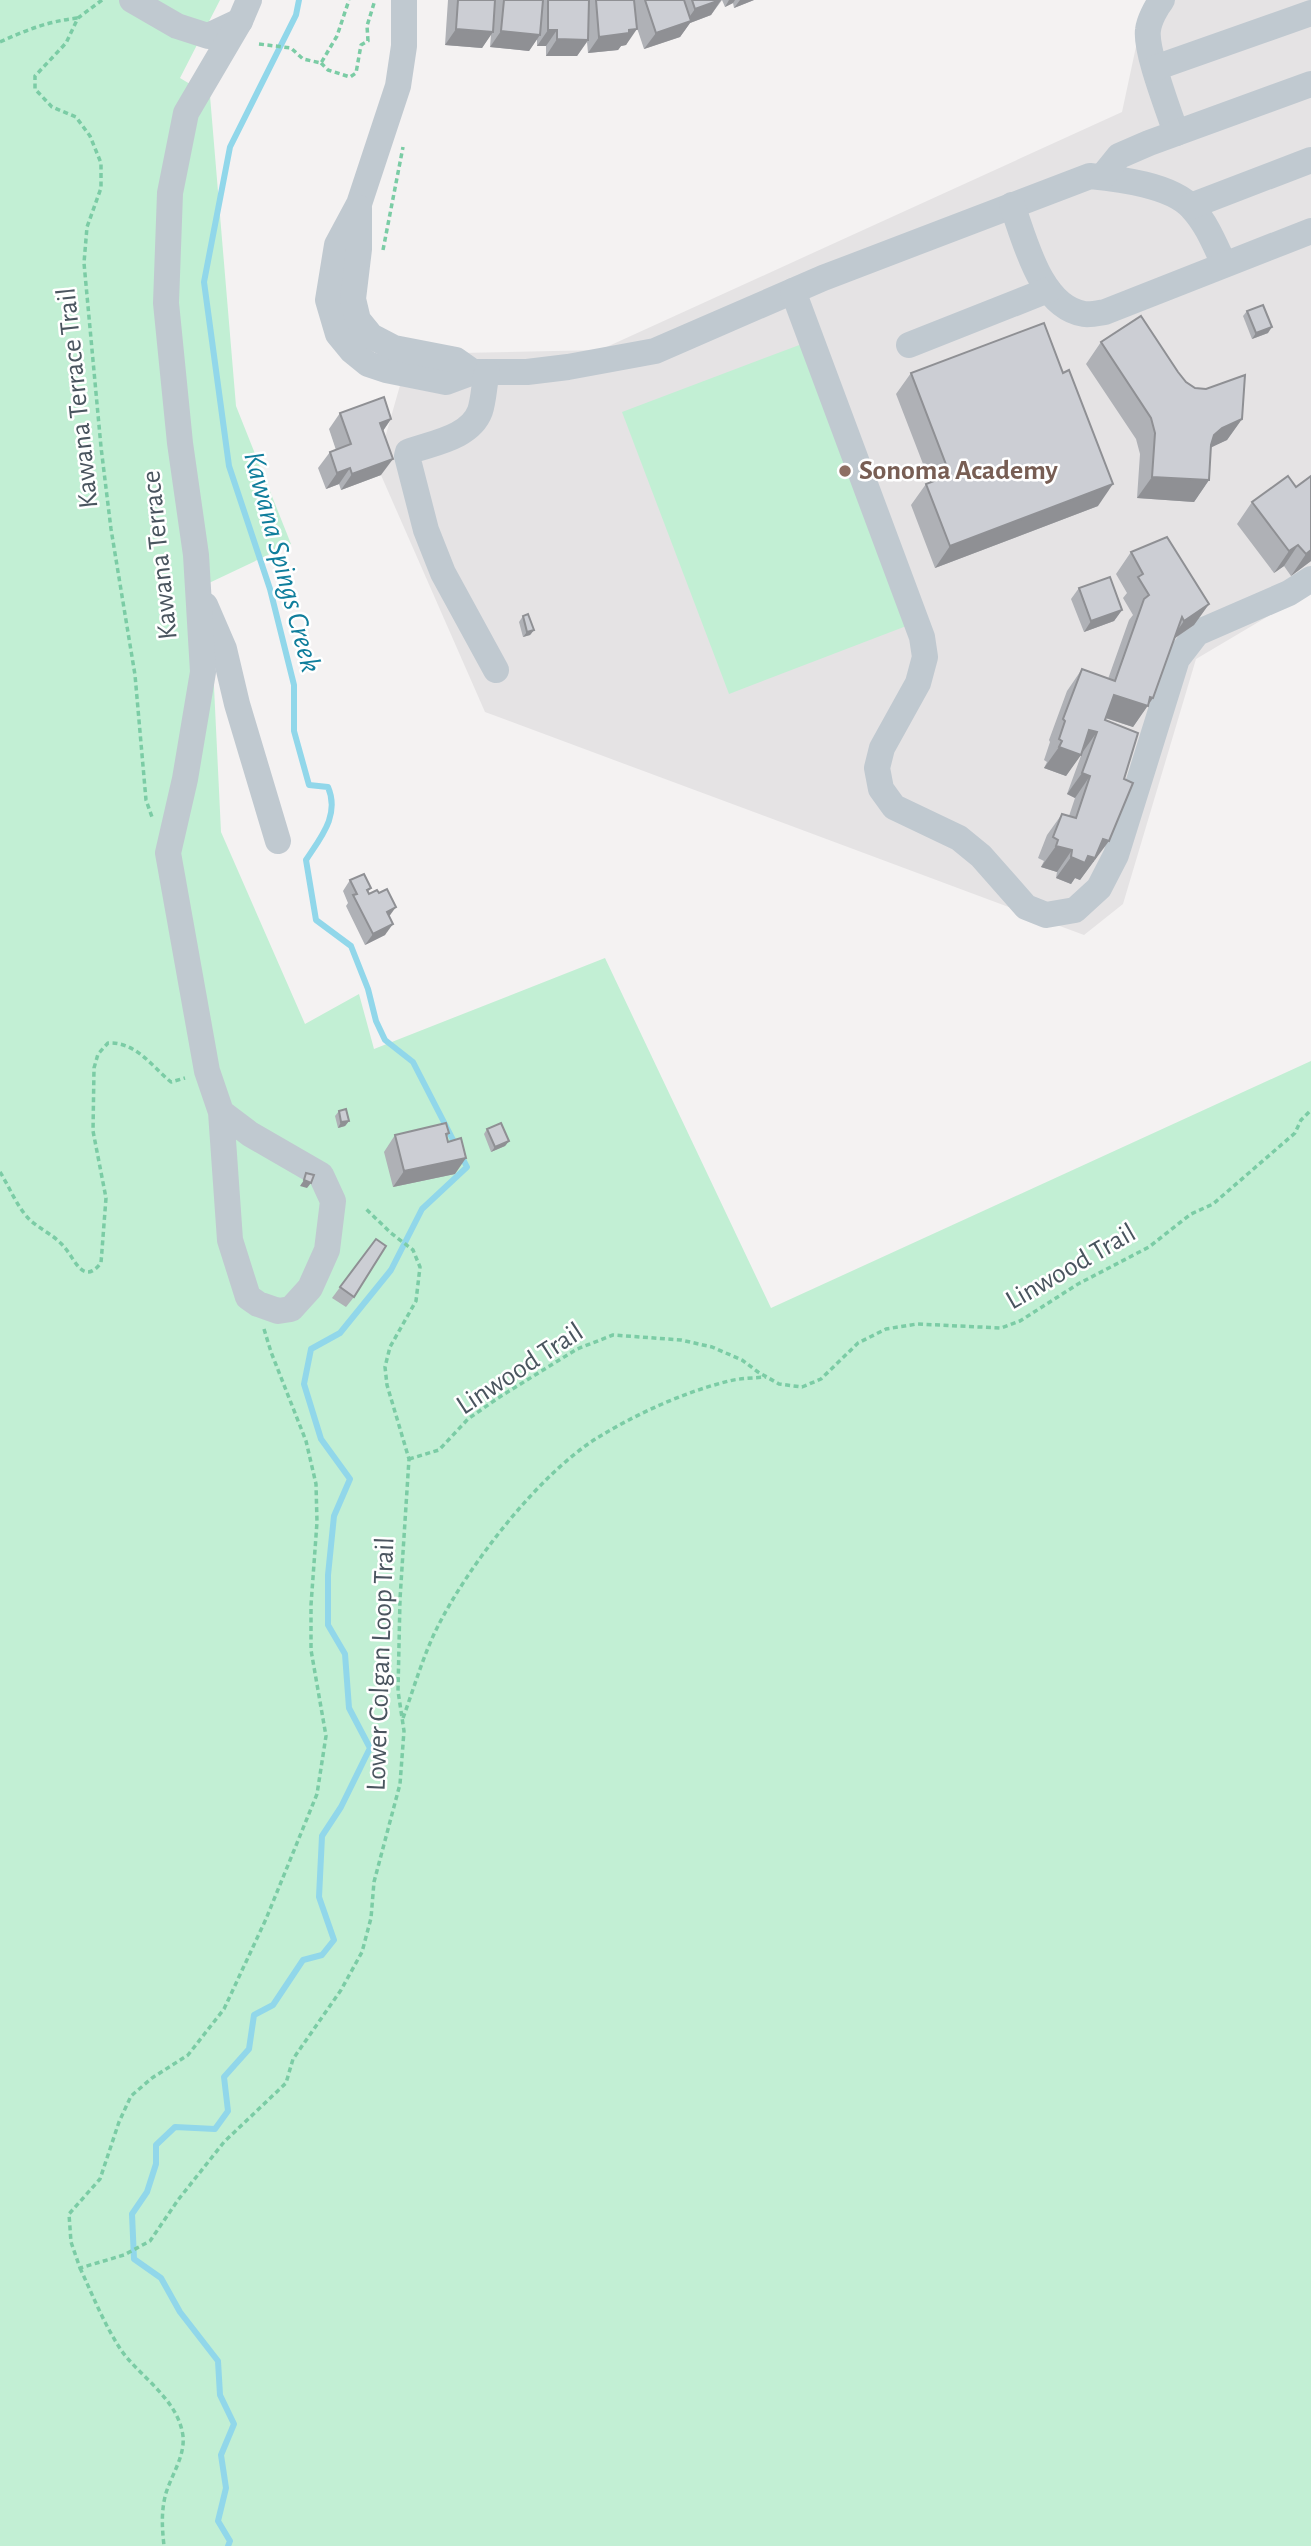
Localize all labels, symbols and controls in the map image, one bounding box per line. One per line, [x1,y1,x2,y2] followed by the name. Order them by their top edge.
[52,286,104,510] street label: Kawana Terrace Trail
[238,448,326,676] water label: Kawana Spings Creek
[859,457,1058,485] place label: Sonoma Academy
[837,463,853,479] marker: Sonoma Academy
[137,469,183,641] street label: Kawana Terrace
[1001,1219,1141,1315] street label: Linwood Trail
[452,1318,588,1420] street label: Linwood Trail
[363,1536,399,1792] street label: Lower Colgan Loop Trail

